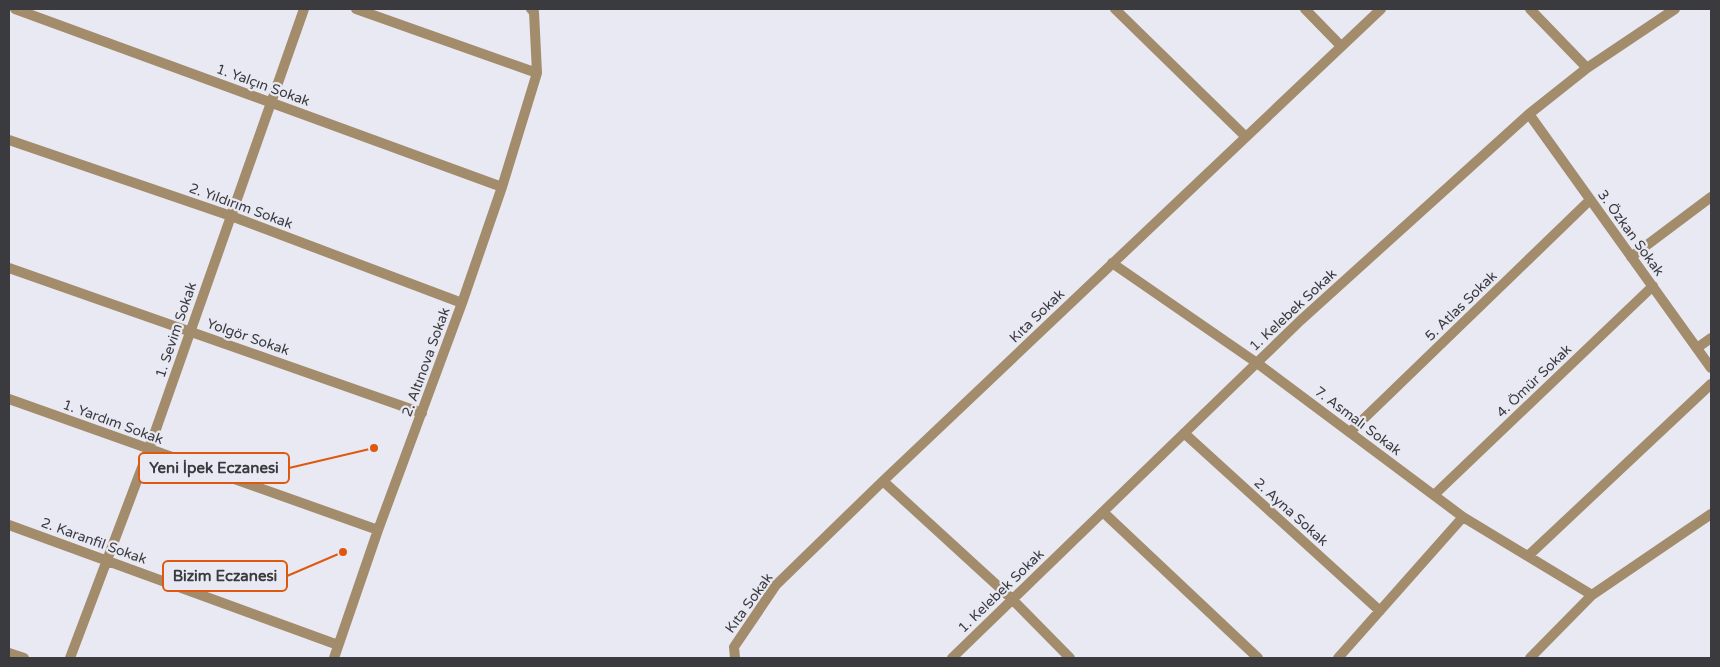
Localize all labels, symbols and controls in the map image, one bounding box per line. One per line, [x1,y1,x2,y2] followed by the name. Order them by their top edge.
[214,60,313,110] street label: 1. Yalçın Sokak
[187,179,295,233] street label: 2. Yıldırım Sokak
[1594,187,1668,280] street label: 3. Özkan Sokak
[1246,265,1340,355] street label: 1. Kelebek Sokak
[1422,267,1501,345] street label: 5. Atlas Sokak
[152,280,200,380] street label: 1. Sevim Sokak
[1006,285,1068,346] street label: Kıta Sokak
[398,305,454,419] street label: 2. Altınova Sokak
[204,315,292,359] street label: Yolgör Sokak
[1493,341,1575,421] street label: 4. Ömür Sokak
[1311,383,1405,459] street label: 7. Asmalı Sokak
[60,396,166,448] street label: 1. Yardım Sokak
[139,453,289,483] callout: Yeni İpek Eczanesi
[149,459,279,478] text: Yeni İpek Eczanesi
[1250,474,1332,550] street label: 2. Ayna Sokak
[39,514,149,568] street label: 2. Karanfil Sokak
[954,545,1048,636] street label: 1. Kelebek Sokak
[163,561,287,591] callout: Bizim Eczanesi
[173,567,277,585] text: Bizim Eczanesi
[722,569,777,636] street label: Kıta Sokak

